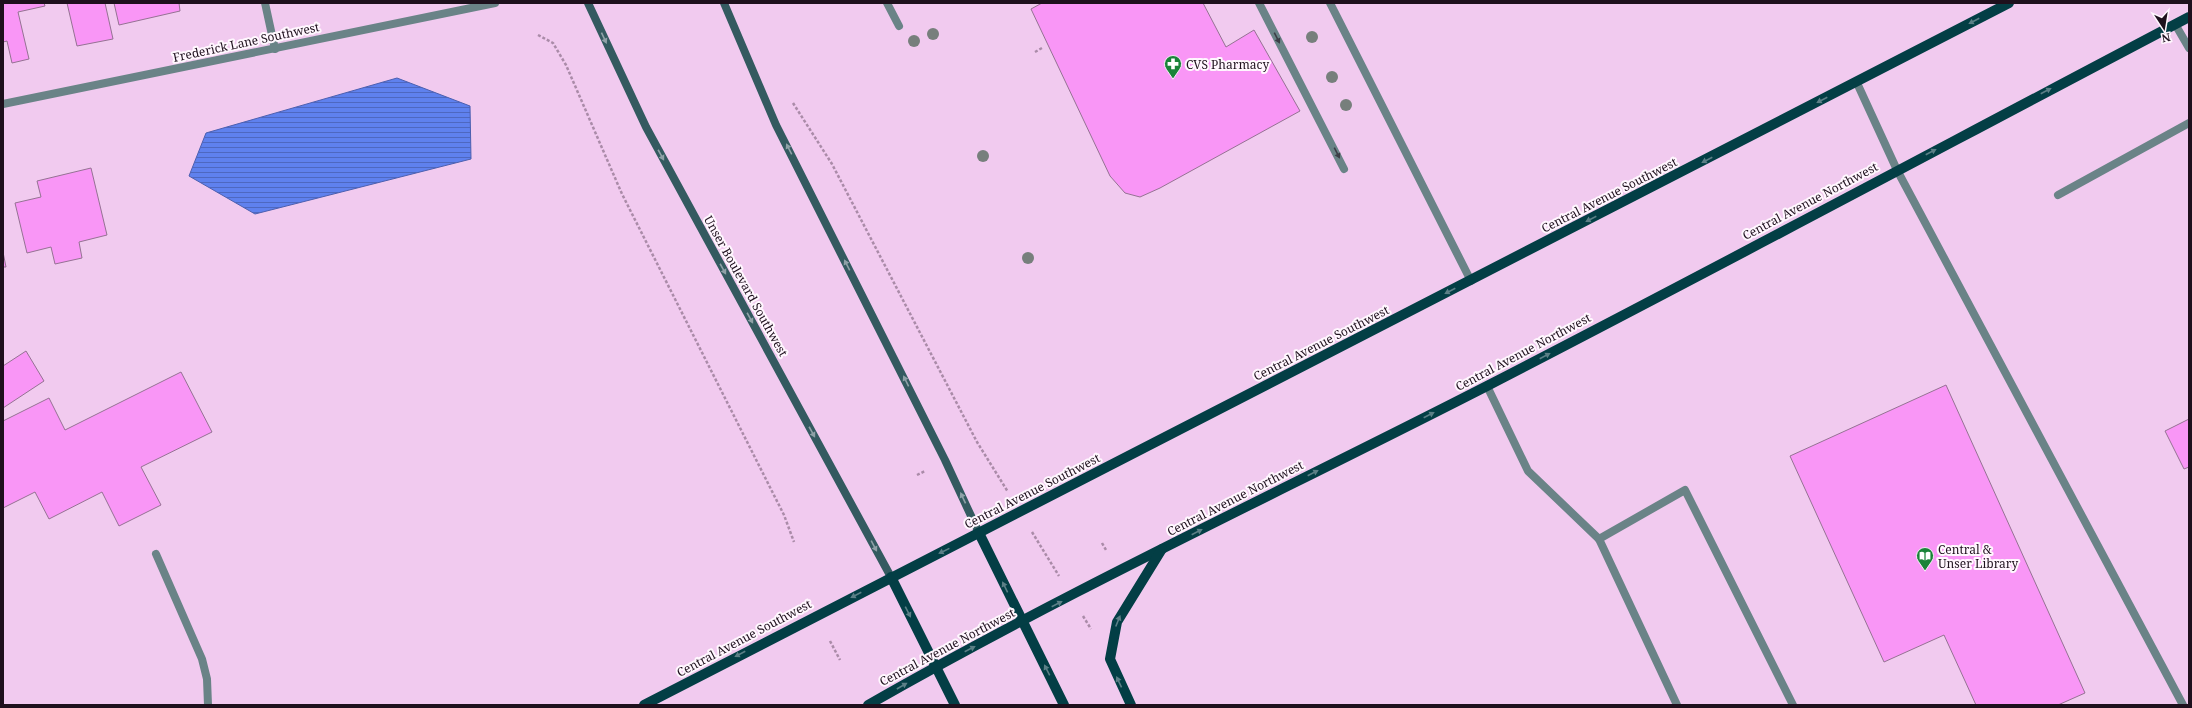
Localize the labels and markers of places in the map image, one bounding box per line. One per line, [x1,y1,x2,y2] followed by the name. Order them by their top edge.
[1163,54,1183,79] pharmacy icon: CVS Pharmacy
[1186,56,1269,73] place label: CVS Pharmacy
[1938,541,2018,572] place label: Central & Unser Library
[1915,546,1935,571] library icon: Central & Unser Library

